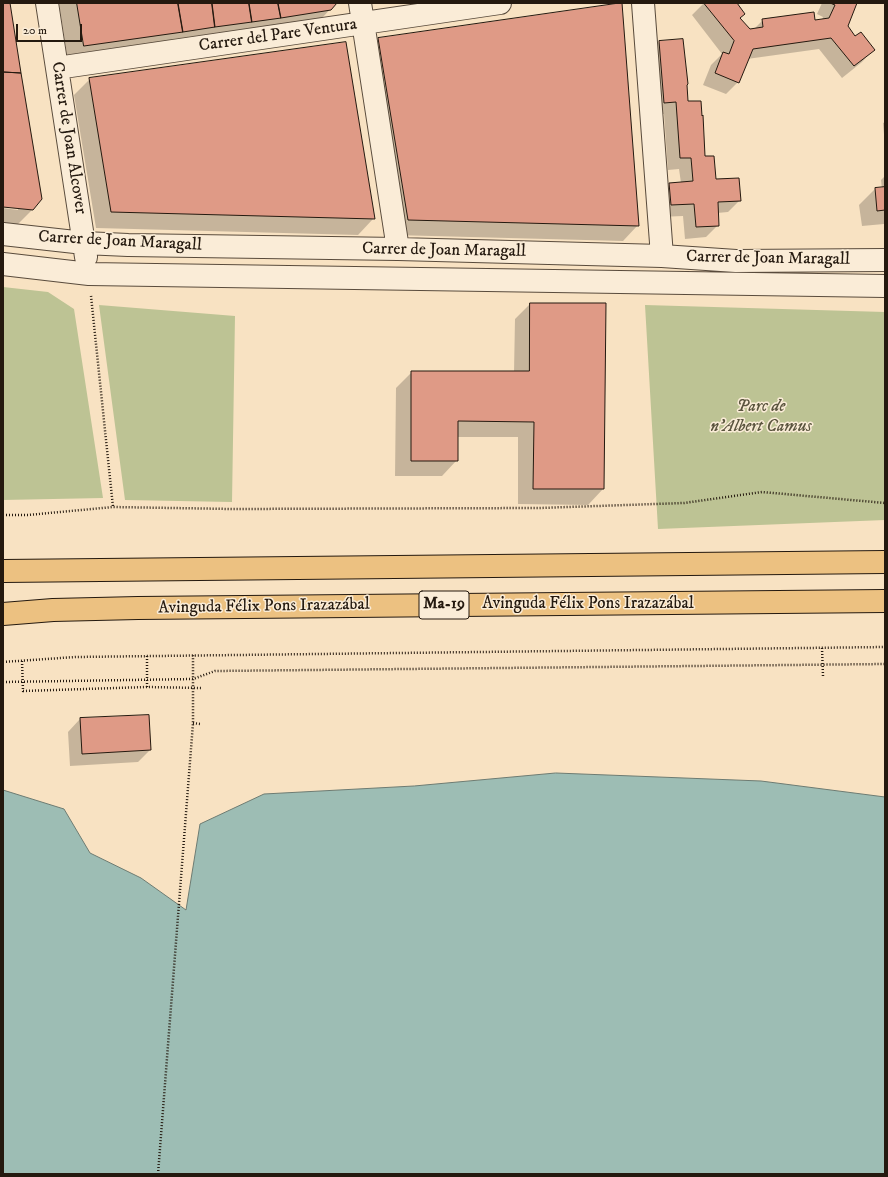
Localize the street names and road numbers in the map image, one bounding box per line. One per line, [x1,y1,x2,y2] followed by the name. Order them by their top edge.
[198,15,358,57] street label: Carrer del Pare Ventura
[46,60,90,216] street label: Carrer de Joan Alcover
[38,228,202,256] street label: Carrer de Joan Maragall
[362,239,526,263] street label: Carrer de Joan Maragall
[686,247,850,271] street label: Carrer de Joan Maragall
[419,591,469,619] road number: Ma-19
[482,594,694,614] street label: Avinguda Félix Pons Irazazábal
[158,595,370,619] street label: Avinguda Félix Pons Irazazábal

